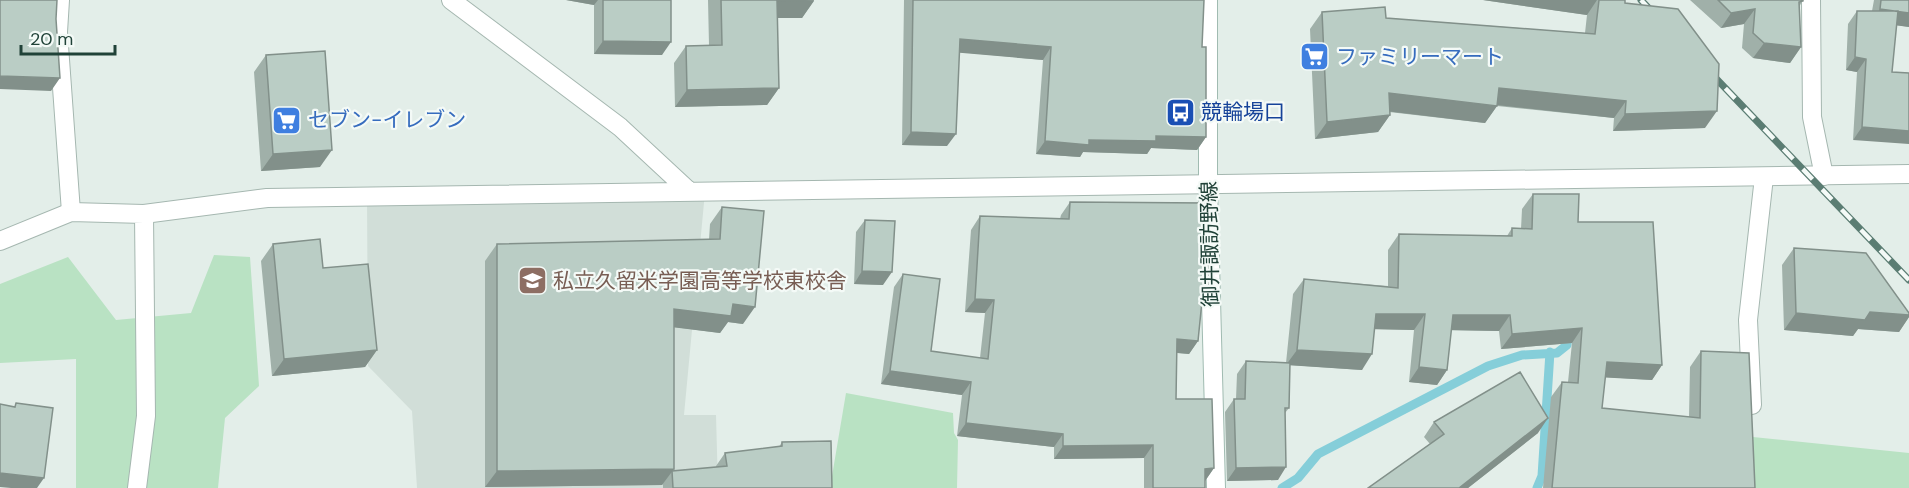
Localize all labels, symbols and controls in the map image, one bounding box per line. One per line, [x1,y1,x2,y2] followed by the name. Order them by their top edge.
[21,18,116,56] scale bar
[30,27,73,51] text: 20 m
[1299,41,1331,73] supermarket icon: ファミリーマート
[1336,43,1504,71] place label: ファミリーマート
[1164,96,1196,128] bus stop icon: 競輪場口
[1201,98,1285,126] place label: 競輪場口
[271,104,303,136] supermarket icon: セブン-イレブン
[308,106,466,134] place label: セブン-イレブン
[1195,181,1225,307] street label: 御井諏訪野線
[516,265,548,297] school or university icon: 私立久留米学園高等学校東校舎
[553,267,847,295] place label: 私立久留米学園高等学校東校舎

